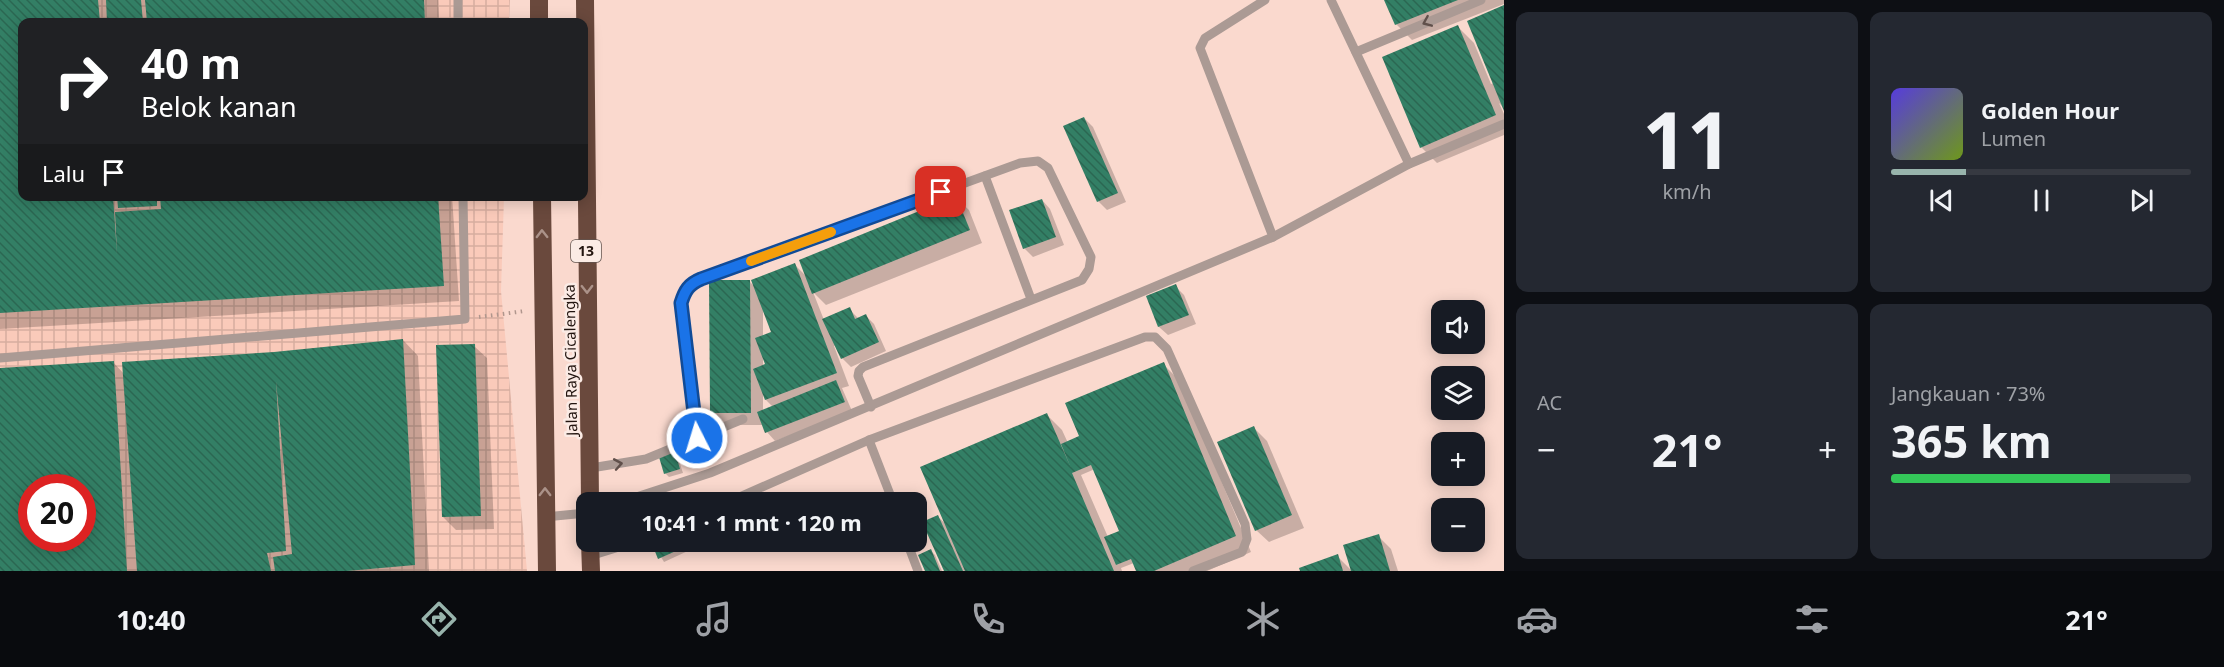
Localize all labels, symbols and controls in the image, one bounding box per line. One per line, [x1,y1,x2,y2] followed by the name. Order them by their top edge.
[1423,15,1434,27] one-way arrow
[141,34,241,91] text: 40 m
[42,42,120,120] icon: right
[1642,86,1732,192] text: 11
[141,88,297,125] text: Belok kanan
[1981,95,2119,125] text: Golden Hour
[1981,125,2046,152] text: Lumen
[97,156,130,189] icon: arrive
[42,158,85,188] text: Lalu
[915,166,966,217] pin
[924,175,957,208] icon: arrive
[1662,178,1712,205] text: km/h
[1925,184,1958,217] icon: previous
[2025,184,2058,217] icon: pause
[2125,184,2158,217] icon: next
[536,229,549,238] one-way arrow
[571,240,601,262] road number: 13
[559,284,581,438] street label: Jalan Raya Cicalengka
[581,285,593,294] one-way arrow
[1431,300,1485,552] map controls
[1431,300,1485,354] button: sound
[1431,366,1485,420] button: layers
[1891,380,2045,407] text: Jangkauan · 73%
[1537,389,1562,416] text: AC
[665,406,729,470] position arrow
[1891,410,2052,471] text: 365 km
[1652,419,1722,480] text: 21°
[1537,427,1556,472] text: −
[1818,427,1837,472] text: +
[1431,432,1485,486] button: +
[614,458,623,470] one-way arrow
[18,474,96,552] speed limit sign: 20
[539,487,551,496] one-way arrow
[1431,498,1485,552] button: −
[641,507,862,537] text: 10:41 · 1 mnt · 120 m
[418,598,460,640] icon: directions
[693,598,735,640] icon: music
[967,598,1009,640] icon: phone
[1242,598,1284,640] icon: climate
[1516,598,1558,640] icon: car
[1791,598,1833,640] icon: filters
[116,601,186,638] text: 10:40
[2065,601,2108,638] text: 21°

